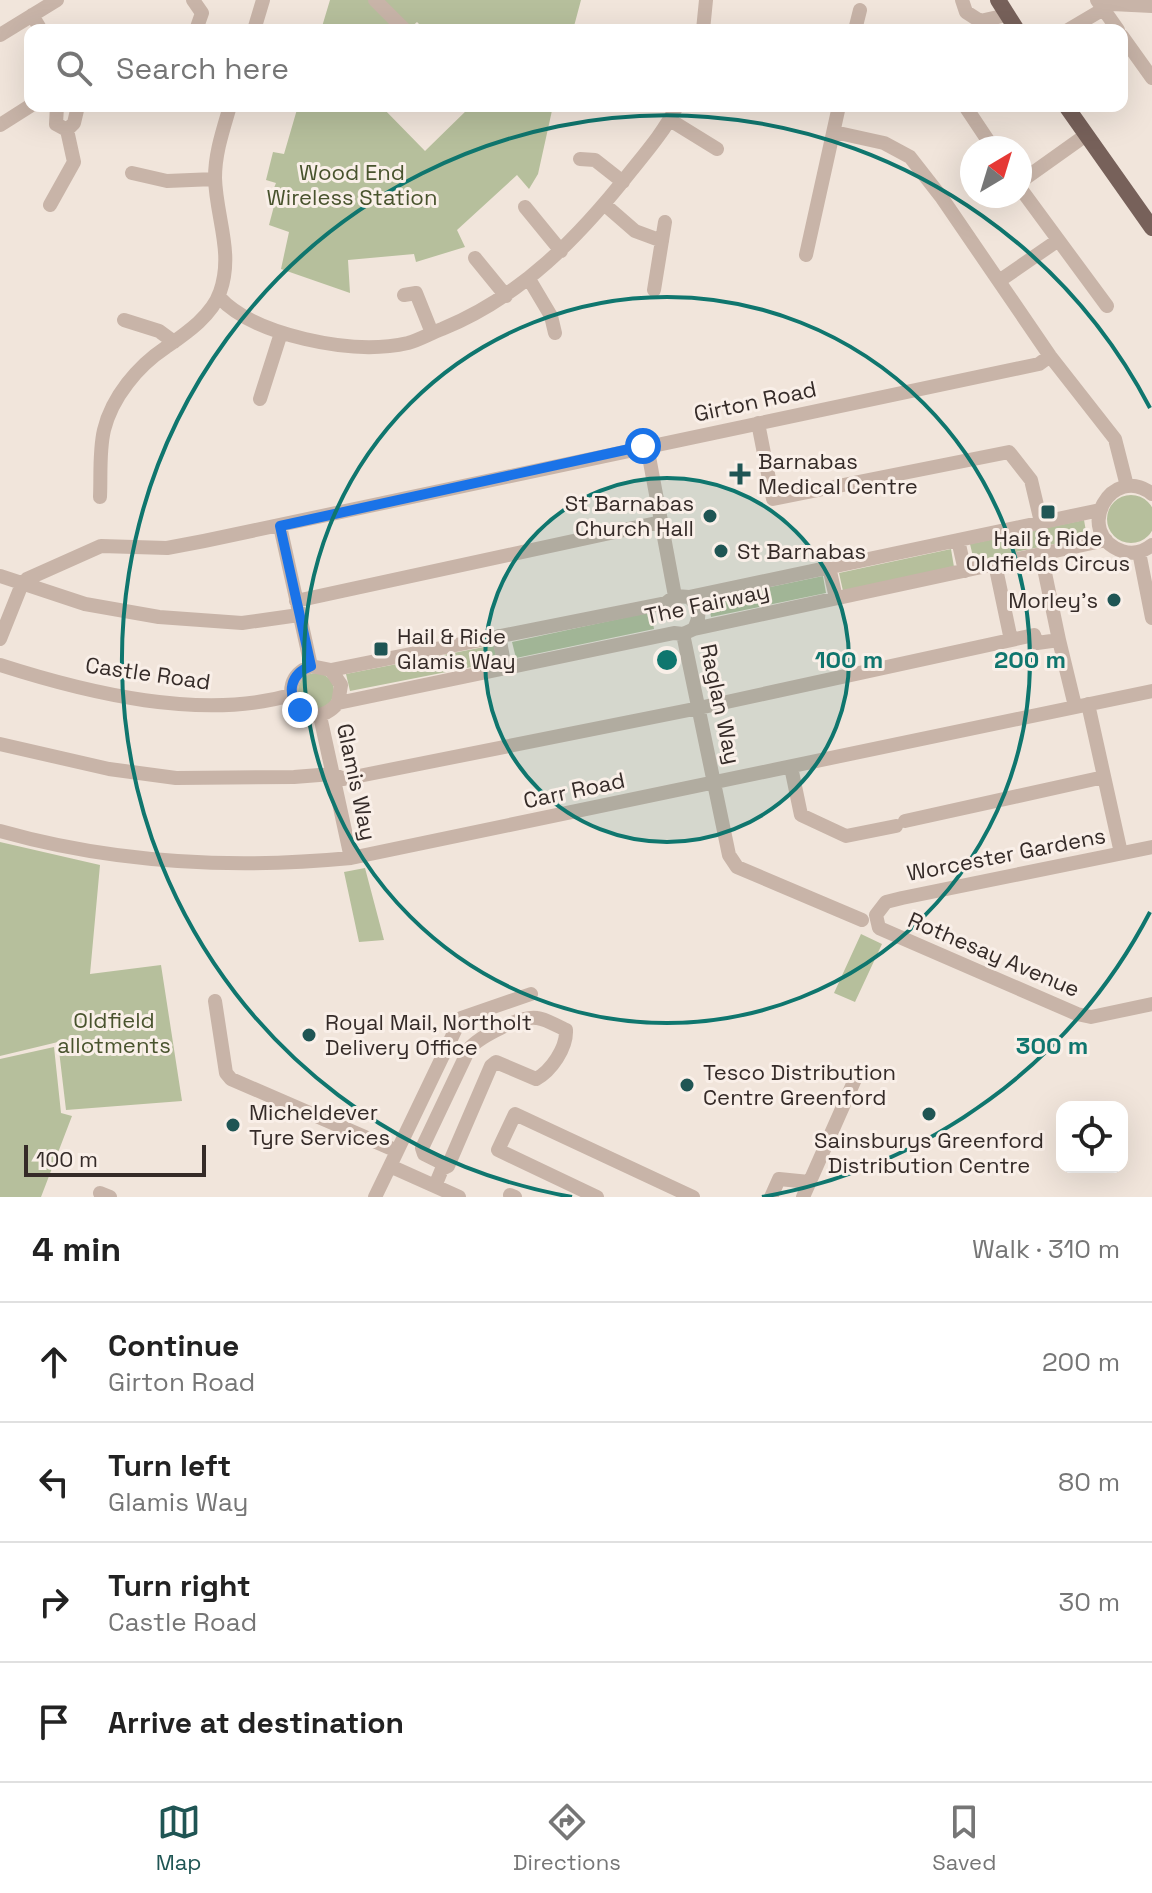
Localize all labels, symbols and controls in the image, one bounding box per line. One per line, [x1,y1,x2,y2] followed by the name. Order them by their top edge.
[24,24,1128,112] search box
[52,46,96,90] icon: search
[116,49,289,88] text: Search here
[960,136,1032,208] north arrow
[267,158,437,211] park label: Wood End Wireless Station
[691,374,819,428] street label: Girton Road
[625,428,661,464] route start
[758,447,918,500] place label: Barnabas Medical Centre
[729,463,751,485] marker: Barnabas Medical Centre
[565,489,694,542] place label: St Barnabas Church Hall
[1039,503,1057,521] marker: Hail & Ride Oldfields Circus
[701,507,719,525] marker: St Barnabas Church Hall
[966,524,1130,577] place label: Hail & Ride Oldfields Circus
[737,537,866,565] place label: St Barnabas
[712,542,730,560] marker: St Barnabas
[642,576,772,630] street label: The Fairway
[1008,586,1098,614] place label: Morley's
[1105,591,1123,609] marker: Morley's
[397,622,516,675] place label: Hail & Ride Glamis Way
[372,640,390,658] marker: Hail & Ride Glamis Way
[695,641,747,767] street label: Raglan Way
[815,644,883,675] text: 100 m
[994,644,1066,675] text: 200 m
[653,646,681,674] centre of rings
[84,650,212,696] street label: Castle Road
[282,692,318,728] route end
[331,721,383,843] street label: Glamis Way
[521,766,627,814] street label: Carr Road
[904,821,1108,887] street label: Worcester Gardens
[904,905,1084,1003] street label: Rothesay Avenue
[57,1006,171,1059] park label: Oldfield allotments
[325,1008,532,1061] place label: Royal Mail, Northolt Delivery Office
[300,1026,318,1044] marker: Royal Mail, Northolt Delivery Office
[1016,1030,1088,1061] text: 300 m
[703,1058,896,1111] place label: Tesco Distribution Centre Greenford
[678,1076,696,1094] marker: Tesco Distribution Centre Greenford
[249,1098,390,1151] place label: Micheldever Tyre Services
[1056,1101,1128,1173] map controls
[1056,1101,1128,1173] button: locate
[920,1105,938,1123] marker: Sainsburys Greenford Distribution Centre
[224,1116,242,1134] marker: Micheldever Tyre Services
[814,1126,1044,1179] place label: Sainsburys Greenford Distribution Centre
[24,1141,206,1177] scale bar
[36,1145,98,1173] text: 100 m
[32,1228,121,1271] text: 4 min
[972,1232,1120,1266] text: Walk · 310 m
[108,1326,239,1365] text: Continue
[32,1340,76,1384] icon: ahead
[1042,1345,1120,1379] text: 200 m
[108,1365,255,1399] text: Girton Road
[108,1446,231,1485] text: Turn left
[32,1460,76,1504] icon: left
[1058,1465,1120,1499] text: 80 m
[108,1485,248,1519] text: Glamis Way
[108,1566,251,1605] text: Turn right
[32,1580,76,1624] icon: right
[1059,1585,1120,1619] text: 30 m
[108,1605,257,1639] text: Castle Road
[32,1700,76,1744] icon: arrive
[108,1703,404,1742] text: Arrive at destination
[156,1800,202,1876] tab: Map
[513,1800,621,1876] tab: Directions
[932,1800,996,1876] tab: Saved

